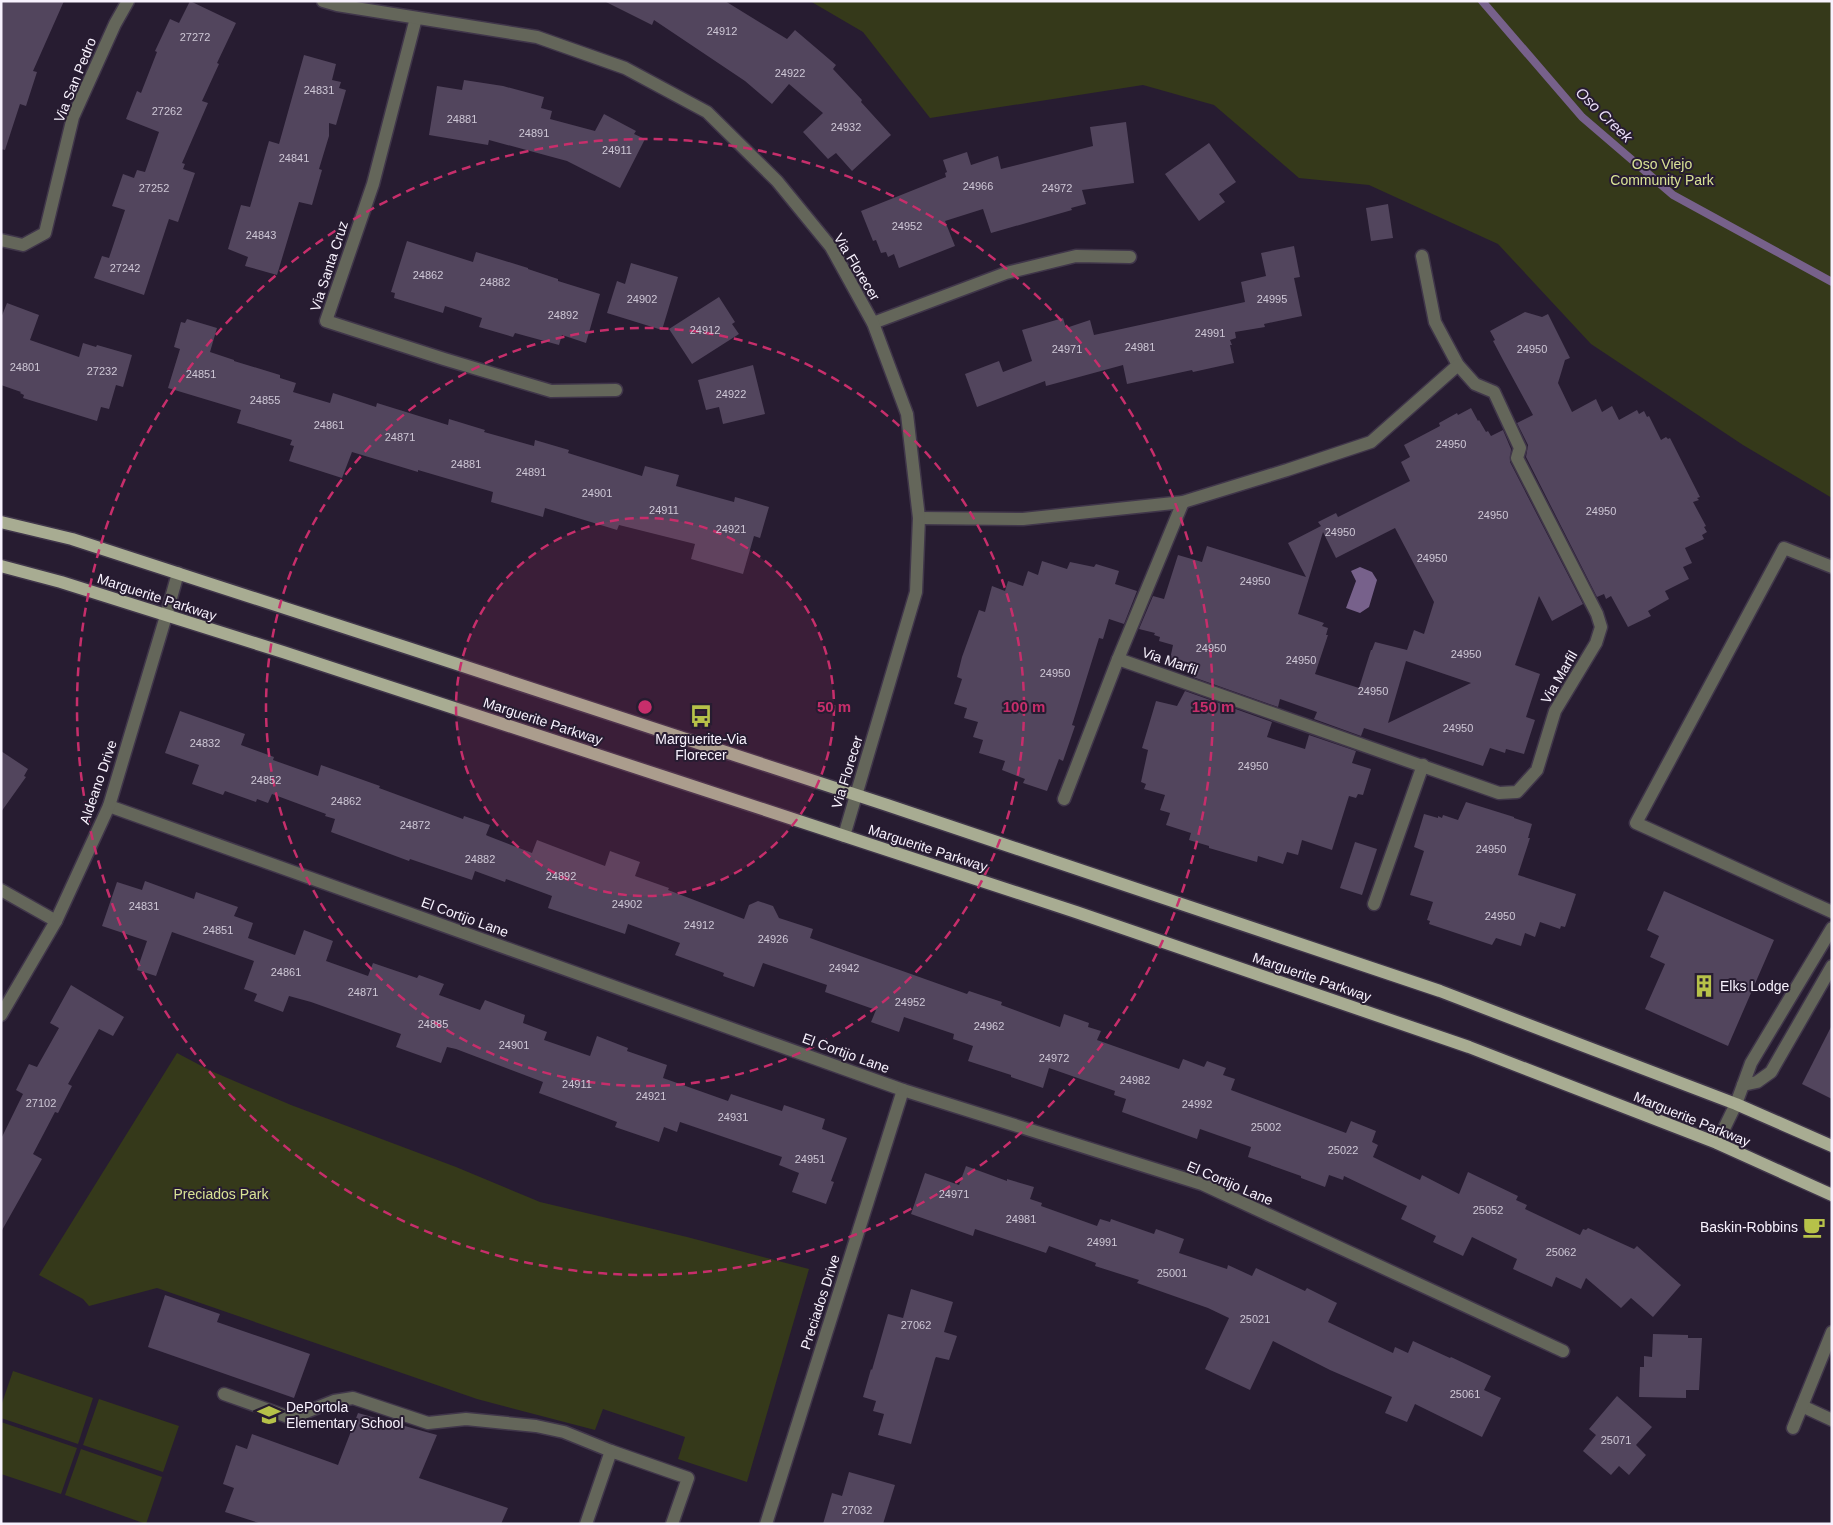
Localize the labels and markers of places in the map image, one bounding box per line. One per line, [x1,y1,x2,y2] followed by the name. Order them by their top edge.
[636,698,654,716] centre of rings
[688,703,714,729] bus stop icon: Marguerite-Via Florecer
[655,731,747,763] place label: Marguerite-Via Florecer
[1691,973,1717,999] building icon: Elks Lodge
[1720,978,1789,994] place label: Elks Lodge
[1801,1214,1827,1240] cafe icon: Baskin-Robbins
[1700,1219,1798,1235] place label: Baskin-Robbins
[286,1399,404,1431] place label: DePortola Elementary School
[256,1402,282,1428] school or university icon: DePortola Elementary School

